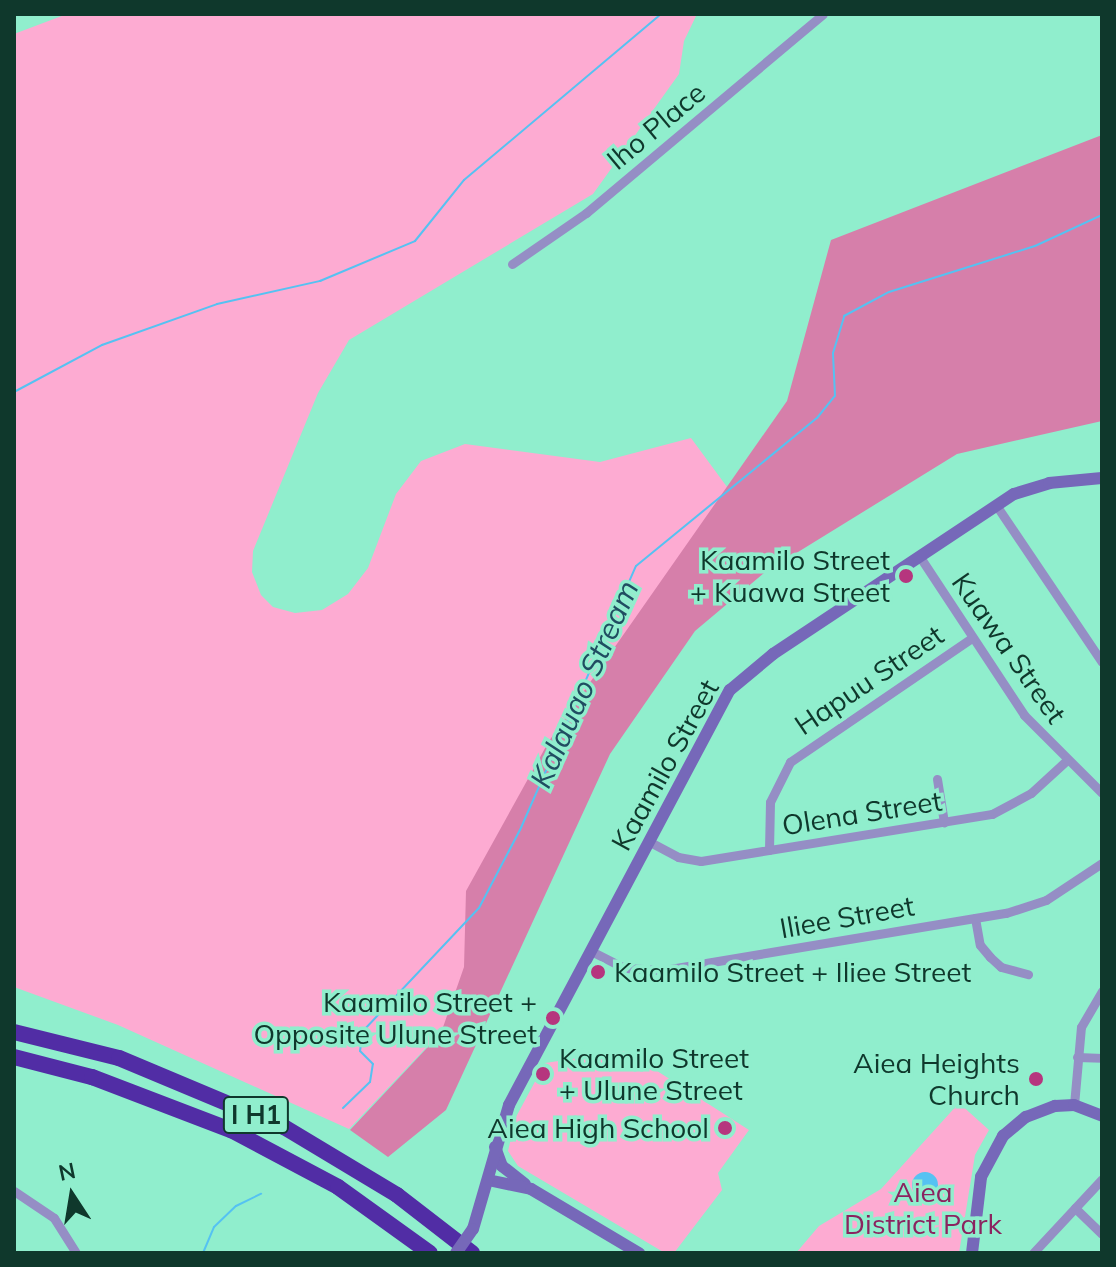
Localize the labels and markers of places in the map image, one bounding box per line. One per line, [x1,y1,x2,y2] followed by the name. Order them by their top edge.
[690,543,890,609] place label: Kaamilo Street + Kuawa Street
[897,567,915,585] marker: Kaamilo Street + Kuawa Street
[614,955,971,989] place label: Kaamilo Street + Iliee Street
[589,963,607,981] marker: Kaamilo Street + Iliee Street
[253,985,537,1051] place label: Kaamilo Street + Opposite Ulune Street
[544,1009,562,1027] marker: Kaamilo Street + Opposite Ulune Street
[559,1041,749,1107] place label: Kaamilo Street + Ulune Street
[853,1046,1020,1112] place label: Aiea Heights Church
[534,1065,552,1083] marker: Kaamilo Street + Ulune Street
[1027,1070,1045,1088] marker: Aiea Heights Church
[487,1111,709,1145] place label: Aiea High School
[716,1119,734,1137] marker: Aiea High School

